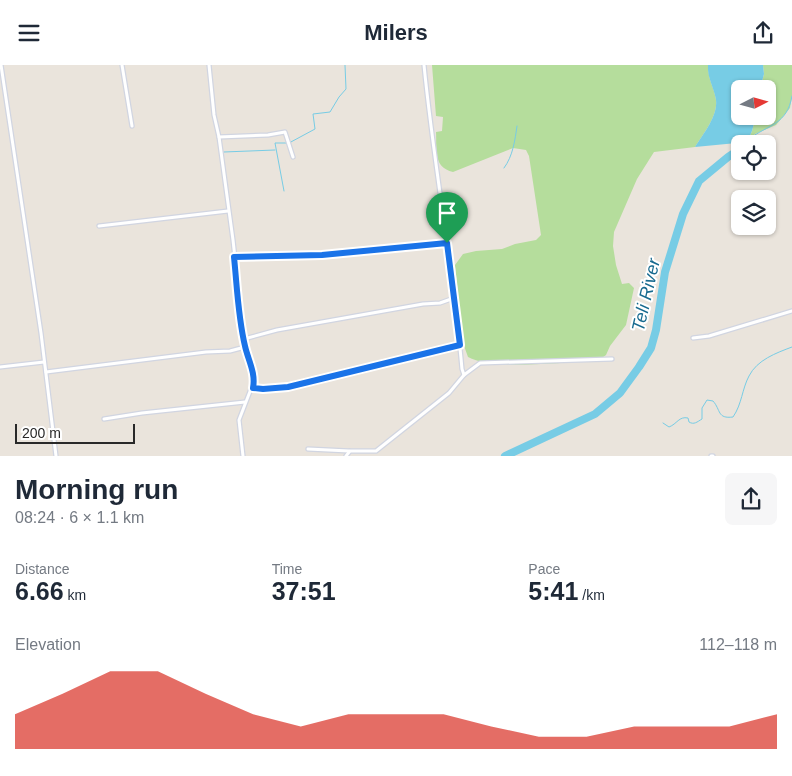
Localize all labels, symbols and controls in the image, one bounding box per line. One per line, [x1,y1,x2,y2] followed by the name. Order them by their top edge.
[15,19,43,47] icon: menu
[749,19,777,47] icon: share
[364,20,428,45] text: Milers
[731,80,776,125] north arrow
[731,80,776,235] map controls
[731,135,776,180] button: locate
[731,190,776,235] button: layers
[426,192,468,243] pin
[433,199,461,227] icon: arrive
[628,256,664,333] water label: Teli River
[15,421,135,444] scale bar
[22,425,61,441] text: 200 m
[725,473,777,525] button: share
[15,474,178,505] text: Morning run
[15,509,144,526] text: 08:24 · 6 × 1.1 km
[15,561,69,577] text: Distance
[272,561,302,577] text: Time
[528,561,560,577] text: Pace
[15,577,64,605] text: 6.66
[272,577,336,605] text: 37:51
[528,577,578,605] text: 5:41
[64,587,86,603] text: km
[578,587,605,603] text: /km
[15,636,81,653] text: Elevation
[699,636,777,653] text: 112–118 m

